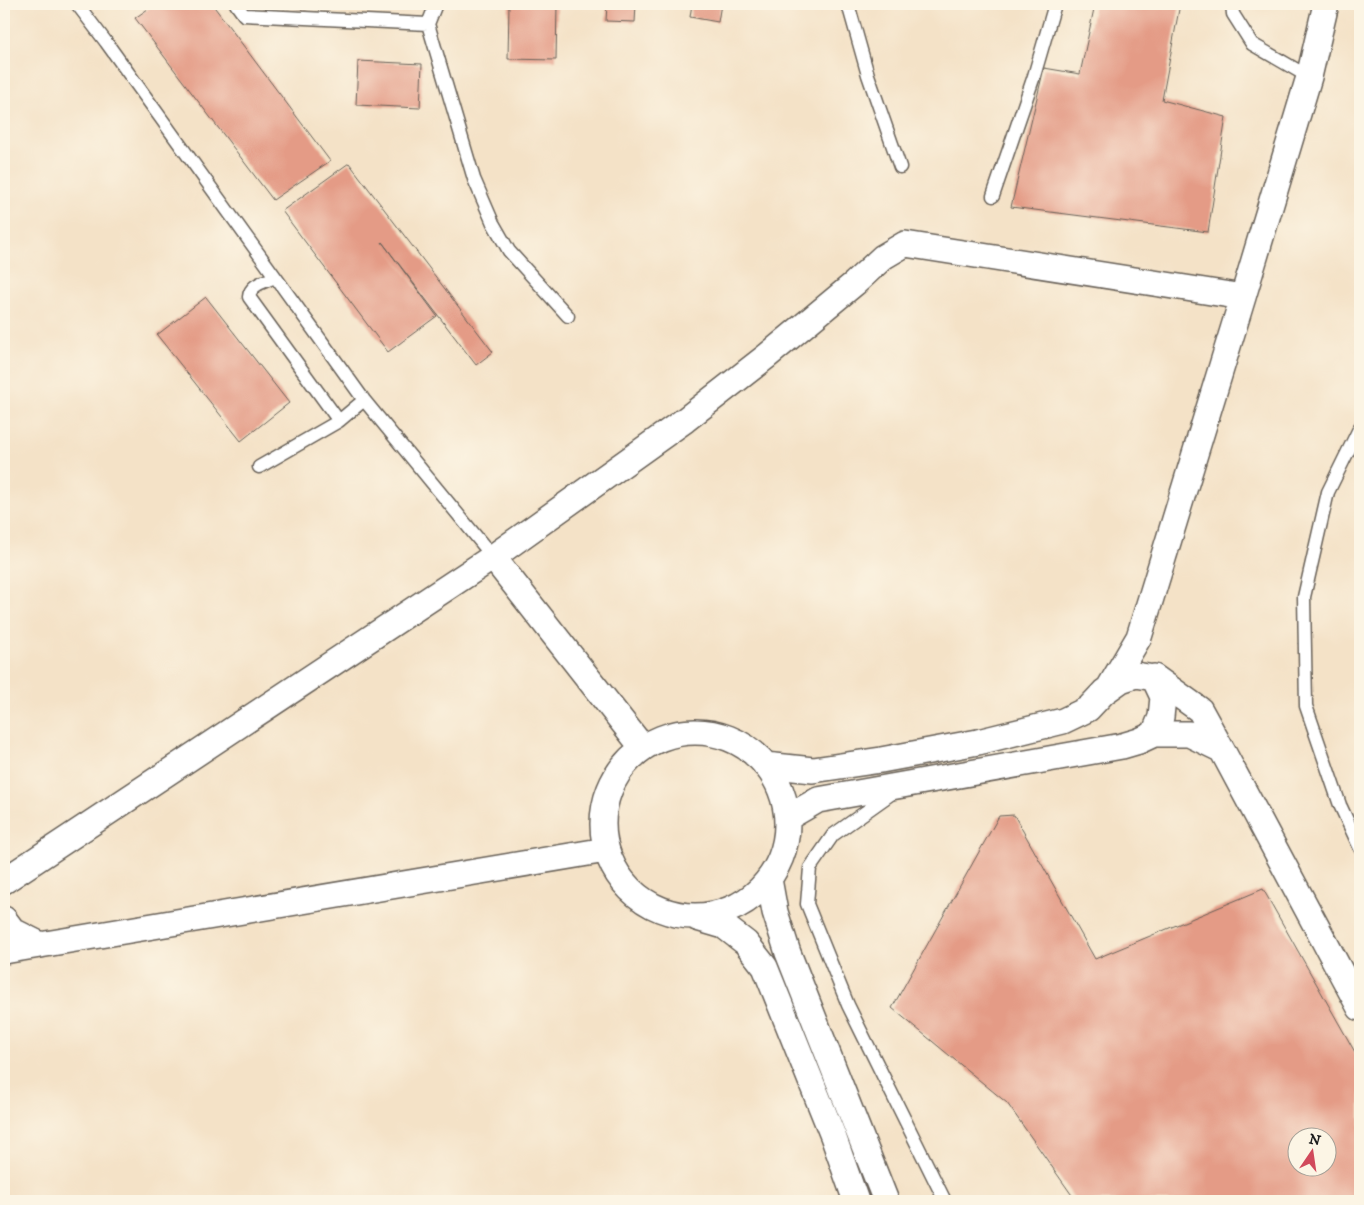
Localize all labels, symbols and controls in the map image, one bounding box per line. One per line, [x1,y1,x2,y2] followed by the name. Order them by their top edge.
[1286,1128,1336,1178] north arrow
[1307,1130,1323,1150] text: N

